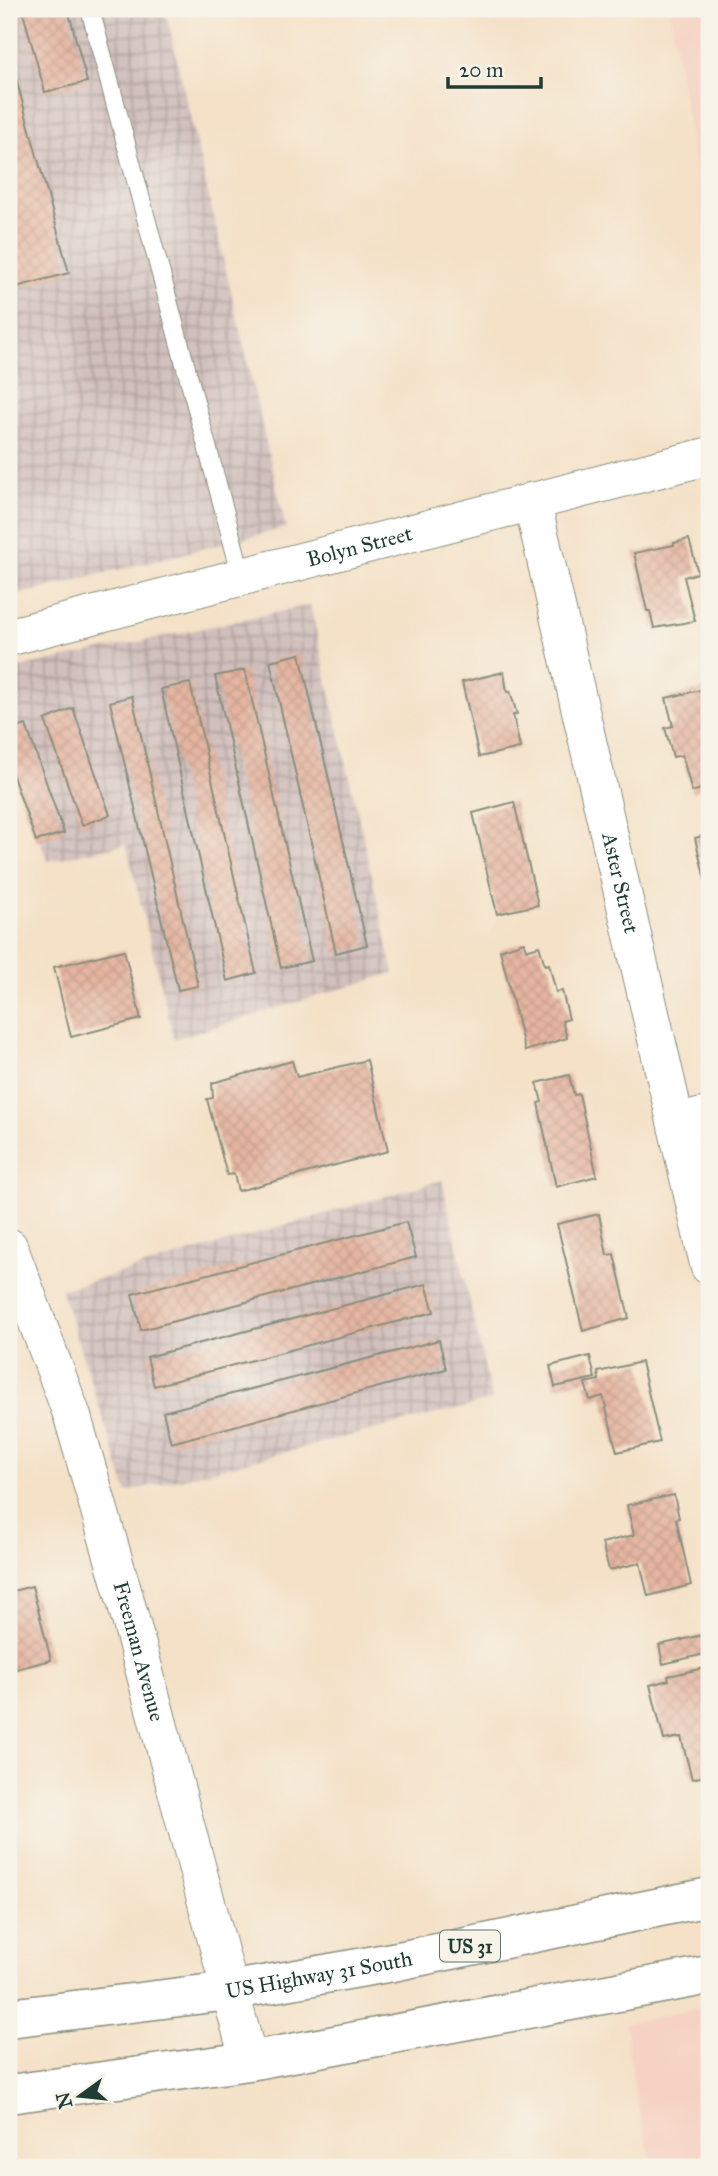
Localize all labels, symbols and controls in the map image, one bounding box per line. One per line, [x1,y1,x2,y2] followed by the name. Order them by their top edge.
[448,46,541,90] scale bar
[459,57,504,83] text: 20 m
[304,520,415,572] street label: Bolyn Street
[596,829,645,936] street label: Aster Street
[108,1578,170,1724] street label: Freeman Avenue
[440,1930,500,1962] road number: US 31
[223,1945,415,2004] street label: US Highway 31 South
[46,2060,116,2130] north arrow
[51,2090,77,2111] text: N

